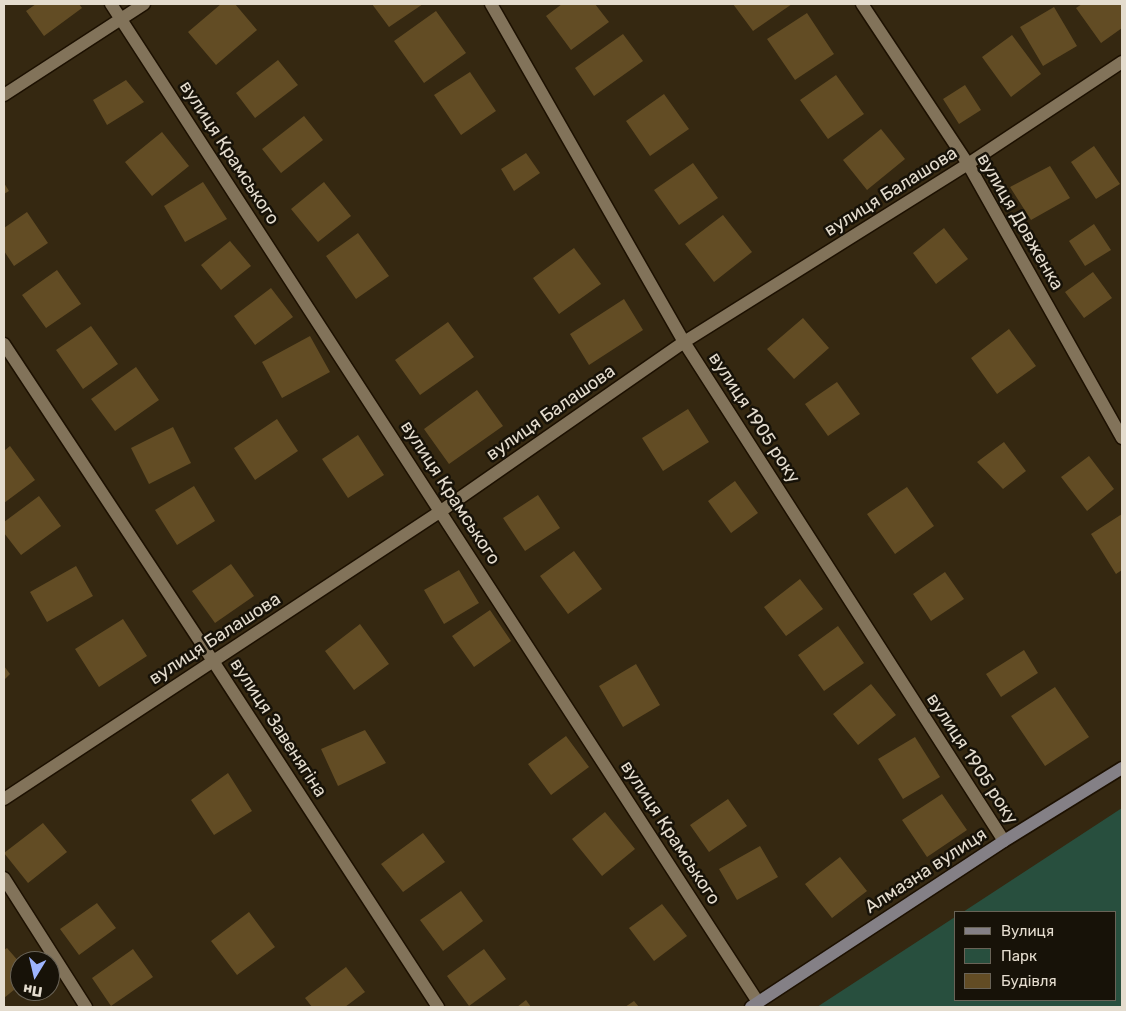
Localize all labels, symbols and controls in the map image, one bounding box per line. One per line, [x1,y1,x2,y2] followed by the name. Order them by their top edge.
[174,77,284,229] street label: вулиця Крамського
[821,142,961,242] street label: вулиця Балашова
[972,150,1068,294] street label: вулиця Довженка
[704,349,804,487] street label: вулиця 1905 року
[482,360,620,466] street label: вулиця Балашова
[395,417,505,569] street label: вулиця Крамського
[145,588,285,690] street label: вулиця Балашова
[225,655,331,801] street label: вулиця Завенягіна
[922,690,1022,828] street label: вулиця 1905 року
[615,757,725,909] street label: вулиця Крамського
[861,824,991,918] street label: Алмазна вулиця
[954,911,1116,1001] legend
[1001,922,1054,940] text: Вулиця
[1001,947,1037,965] text: Парк
[10,951,60,1001] north arrow
[1001,972,1057,990] text: Будівля
[22,980,44,1000] text: Пн

